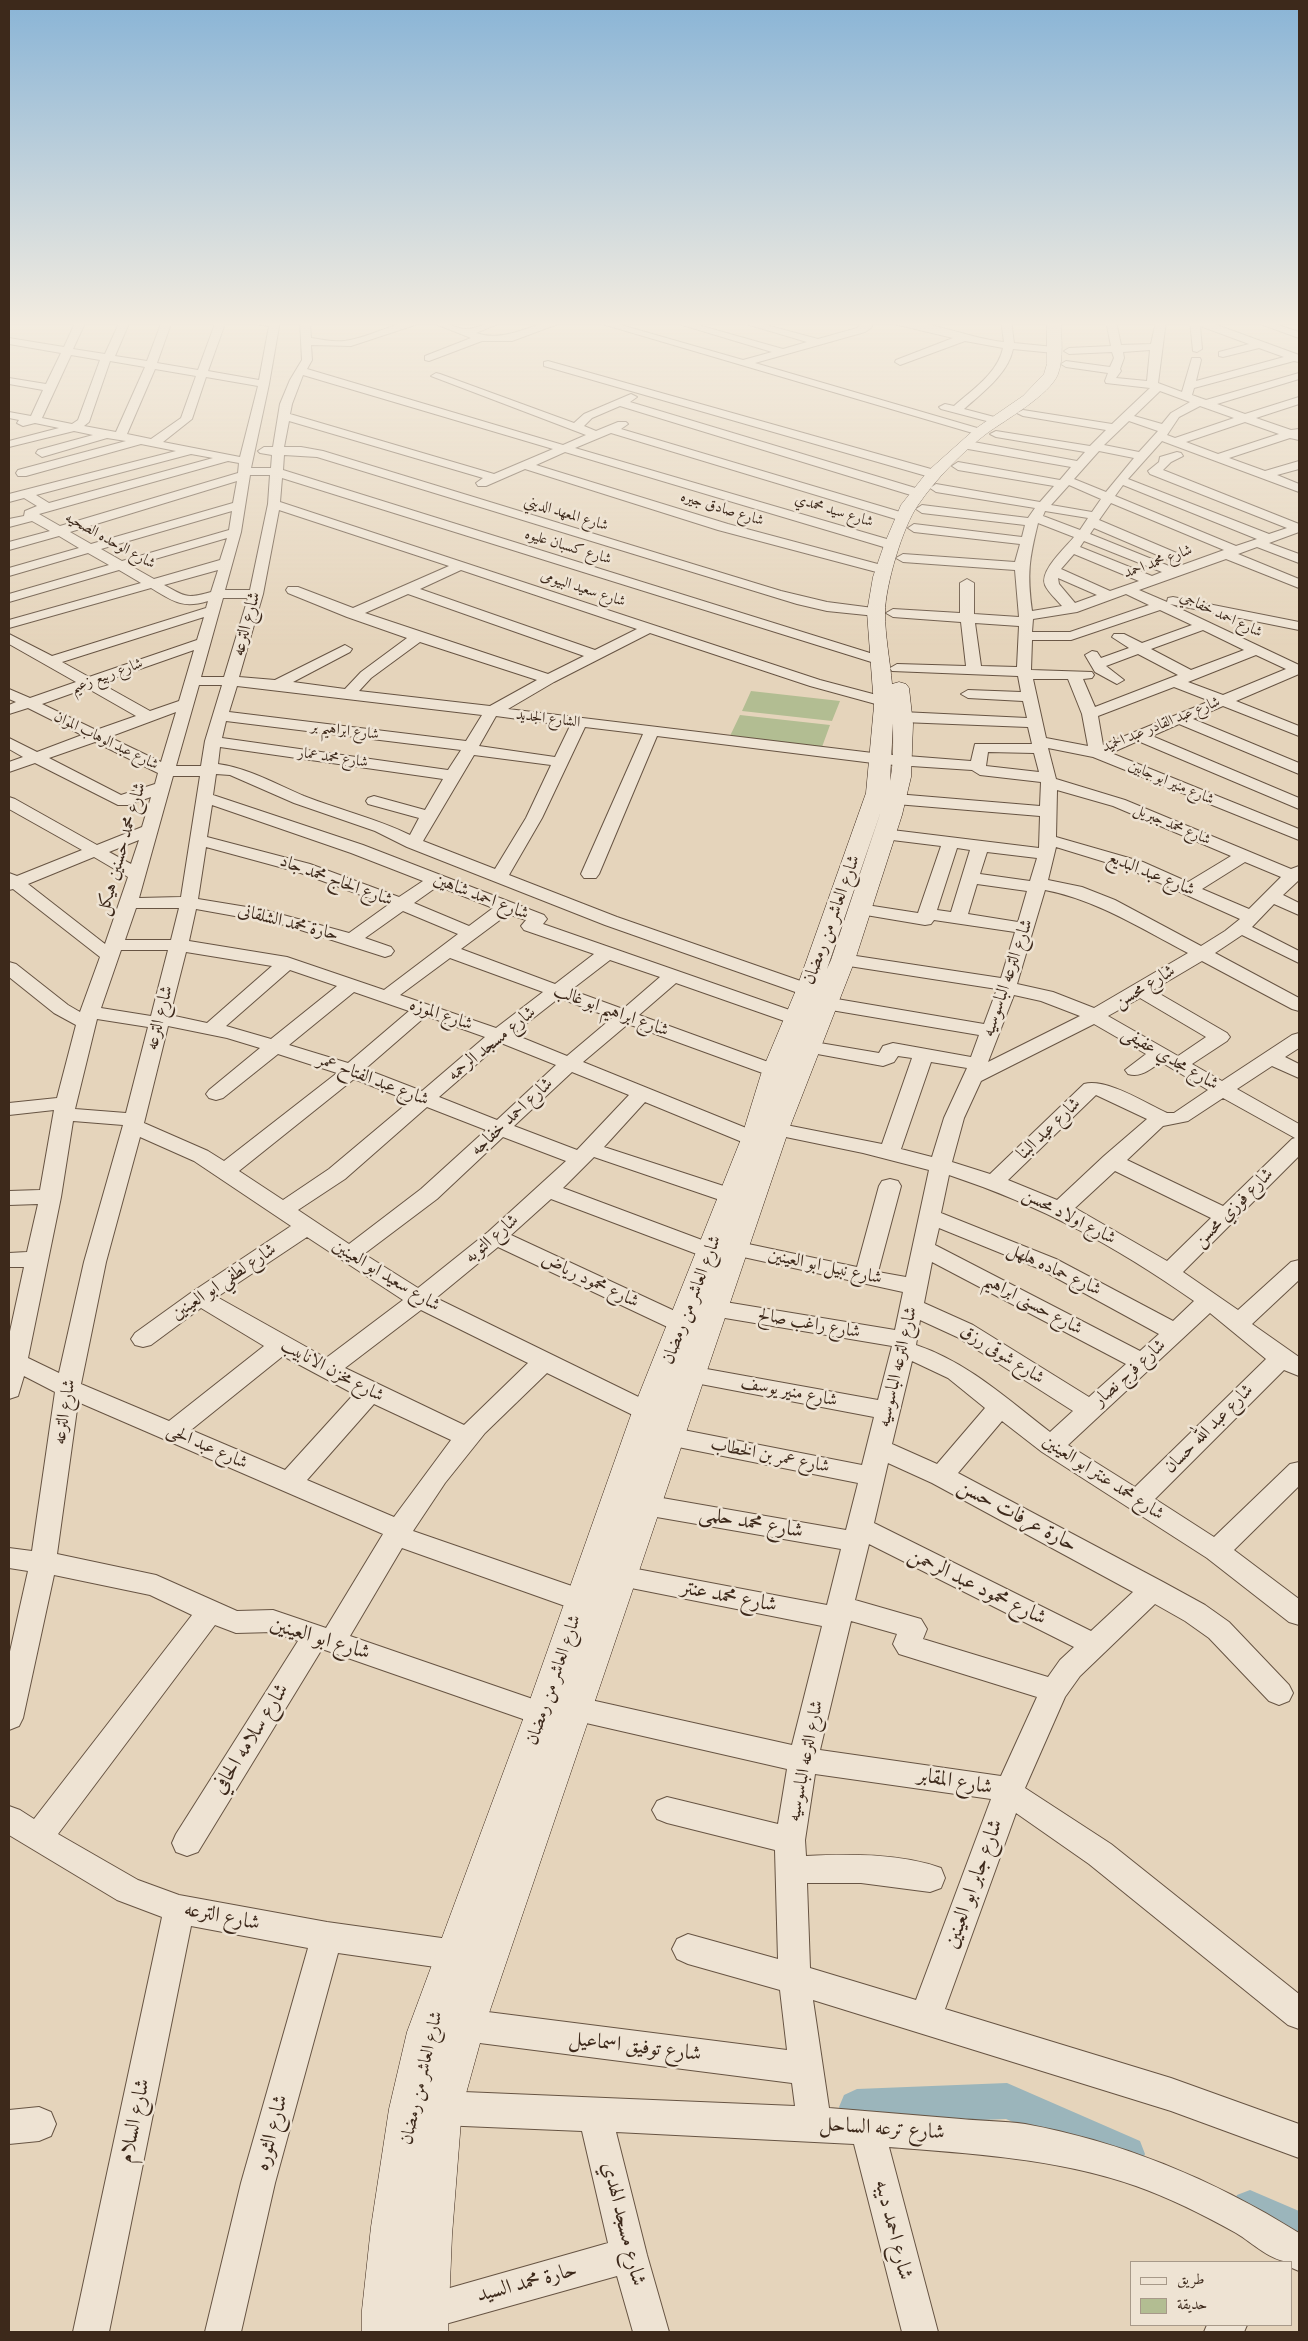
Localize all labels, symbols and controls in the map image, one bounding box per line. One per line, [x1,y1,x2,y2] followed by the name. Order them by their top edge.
[678,488,766,530] street label: شارع صادق جيره
[793,491,875,531] street label: شارع سيد محمدي
[522,493,610,535] street label: شارع المعهد الديني
[62,509,158,573] street label: شارع الوحده الصحيه
[522,525,614,569] street label: شارع كسبان عليوه
[1121,541,1195,583] street label: شارع محمد احمد
[538,567,628,611] street label: شارع سعيد البيومى
[1177,588,1265,642] street label: شارع احمد خفاجي
[228,589,266,659] street label: شارع الترعه
[69,655,145,697] street label: شارع ربيع زعيم
[1099,693,1223,757] street label: شارع عبد القادر عبد الحميد
[515,706,581,732] street label: الشارع الجديد
[51,708,161,774] street label: شارع عبد الوهاب الموان
[310,718,380,744] street label: شارع ابراهيم بر
[297,744,369,772] street label: شارع محمد عمار
[1125,757,1217,809] street label: شارع منير ابو جابين
[93,780,151,918] street label: شارع محمد حسنين هيكل
[1131,801,1213,849] street label: شارع محمد جبريل
[1104,847,1198,901] street label: شارع عبد البديع
[276,851,396,911] street label: شارع الحاج محمد جاد
[799,852,865,988] street label: شارع العاشر من رمضان
[430,869,532,925] street label: شارع احمد شاهين
[235,900,341,946] street label: حارة محمد الشلقانى
[978,916,1038,1040] street label: شارع الترعه الباسوسيه
[1111,960,1179,1014] street label: شارع محسن
[550,980,672,1042] street label: شارع ابراهيم ابو غالب
[142,983,178,1053] street label: شارع الترعه
[407,994,475,1036] street label: شارع الموزه
[444,1002,540,1086] street label: شارع مسجد الرحمه
[1118,1023,1222,1095] street label: شارع مجدي عفيفى
[314,1049,432,1111] street label: شارع عبد الفتاح عمر
[466,1073,558,1161] street label: شارع احمد خفاجه
[1013,1093,1085,1165] street label: شارع عيد البنا
[1190,1164,1278,1252] street label: شارع فوزي محسن
[1019,1184,1119,1250] street label: شارع اولاد محسن
[461,1210,523,1268] street label: شارع التوبه
[657,1232,727,1368] street label: شارع العاشر من رمضان
[328,1235,444,1317] street label: شارع سعيد ابو العينين
[167,1239,281,1325] street label: شارع لطفي ابو العينين
[1004,1239,1104,1301] street label: شارع حماده هلهل
[766,1244,884,1290] street label: شارع نبيل ابو العينين
[538,1249,642,1313] street label: شارع محمود رياض
[980,1270,1086,1340] street label: شارع حسنى ابراهيم
[756,1304,862,1344] street label: شارع راغب صالح
[874,1305,922,1429] street label: شارع الترعه الباسوسيه
[956,1321,1048,1389] street label: شارع شوقى رزق
[277,1335,387,1407] street label: شارع مخزن الانابيب
[1089,1335,1171,1411] street label: شارع فرج نصار
[739,1372,839,1412] street label: شارع منير يوسف
[49,1378,81,1446] street label: شارع الترعه
[1160,1380,1258,1478] street label: شارع عبد الله حسان
[163,1420,251,1474] street label: شارع عبد الحى
[1038,1431,1168,1525] street label: شارع محمد عنتر ابو العينين
[708,1434,832,1478] street label: شارع عمر بن الخطاب
[953,1474,1081,1558] street label: حارة عرفات حسن
[697,1501,805,1545] street label: شارع محمد حلمى
[904,1543,1050,1631] street label: شارع محمود عبد الرحمن
[679,1575,779,1619] street label: شارع محمد عنتر
[267,1612,373,1666] street label: شارع ابو العينين
[522,1612,586,1748] street label: شارع العاشر من رمضان
[207,1679,295,1799] street label: شارع سلامه الحافي
[784,1698,828,1824] street label: شارع الترعه الباسوسيه
[916,1763,994,1801] street label: شارع المقابر
[939,1816,1009,1952] street label: شارع جابر ابو العينين
[182,1897,262,1937] street label: شارع الترعه
[396,2009,448,2147] street label: شارع العاشر من رمضان
[567,2026,703,2068] street label: شارع توفيق اسماعيل
[114,2077,156,2165] street label: شارع السلام
[250,2092,294,2174] street label: شارع الثوره
[818,2112,946,2146] street label: شارع ترعه الساحل
[595,2159,651,2289] street label: شارع مسجد الهدي
[868,2177,918,2283] street label: شارع احمد ديبه
[474,2257,580,2309] street label: حارة محمد السيد
[1130,2261,1293,2326] legend
[1177,2270,1204,2288] text: طريق
[1177,2295,1207,2313] text: حديقة

